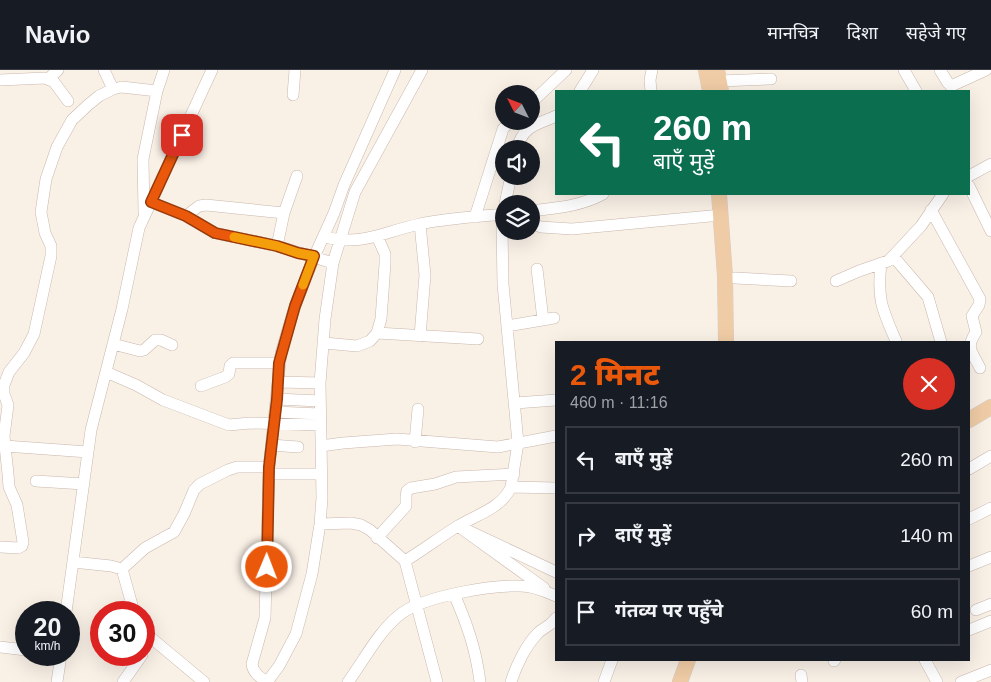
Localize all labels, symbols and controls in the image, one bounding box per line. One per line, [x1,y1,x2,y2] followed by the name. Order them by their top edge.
[25,21,90,48] text: Navio
[767,23,819,43] text: मानचित्र
[847,23,878,43] text: दिशा
[906,23,966,43] text: सहेजे गए
[495,85,540,130] north arrow
[495,85,540,240] map controls
[653,108,752,147] text: 260 m
[570,110,635,175] icon: left
[161,114,203,156] pin
[168,121,196,149] icon: arrive
[495,140,540,185] button: sound
[653,149,714,174] text: बाएँ मुड़ें
[495,195,540,240] button: layers
[570,358,660,391] text: 2 मिनट
[903,358,955,410] button: close
[570,394,668,411] text: 460 m · 11:16
[572,446,600,474] icon: left
[615,448,672,469] text: बाएँ मुड़ें
[900,449,953,470] text: 260 m
[572,522,600,550] icon: right
[615,524,671,545] text: दाएँ मुड़ें
[900,525,953,546] text: 140 m
[240,540,292,592] position arrow
[572,598,600,626] icon: arrive
[615,600,723,621] text: गंतव्य पर पहुँचे
[90,601,155,666] speed limit sign: 30
[911,601,953,622] text: 60 m
[34,613,61,641] text: 20
[34,639,61,653] text: km/h

